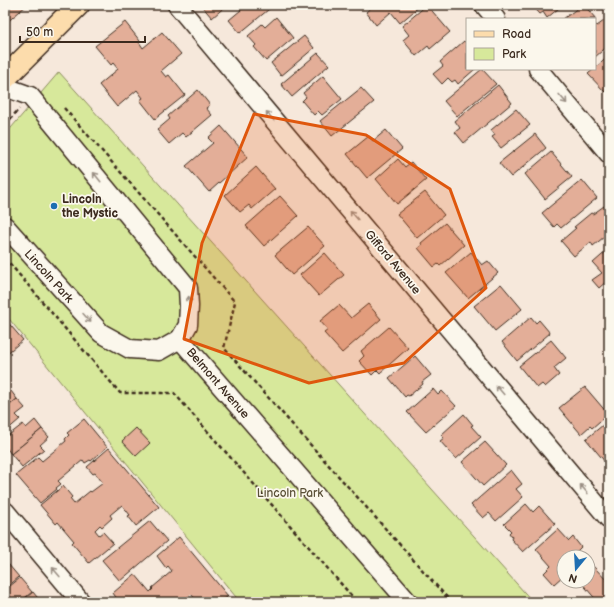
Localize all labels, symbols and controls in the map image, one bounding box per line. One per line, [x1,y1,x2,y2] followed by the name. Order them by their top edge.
[20,18,145,44] scale bar
[466,18,596,70] legend
[26,25,53,40] text: 50 m
[502,27,531,42] text: Road
[502,47,526,62] text: Park
[558,94,567,104] one-way arrow
[265,110,274,121] one-way arrow
[92,172,101,182] one-way arrow
[61,192,118,221] place label: Lincoln the Mystic
[49,201,59,211] marker: Lincoln the Mystic
[349,210,358,221] one-way arrow
[361,227,424,297] street label: Gifford Avenue
[21,247,77,306] street label: Lincoln Park
[185,296,192,309] one-way arrow
[82,312,91,323] one-way arrow
[183,345,252,422] street label: Belmont Avenue
[496,384,505,395] one-way arrow
[579,484,588,495] one-way arrow
[257,486,323,501] park label: Lincoln Park
[556,549,596,589] north arrow
[51,567,60,577] one-way arrow
[567,571,579,585] text: N

